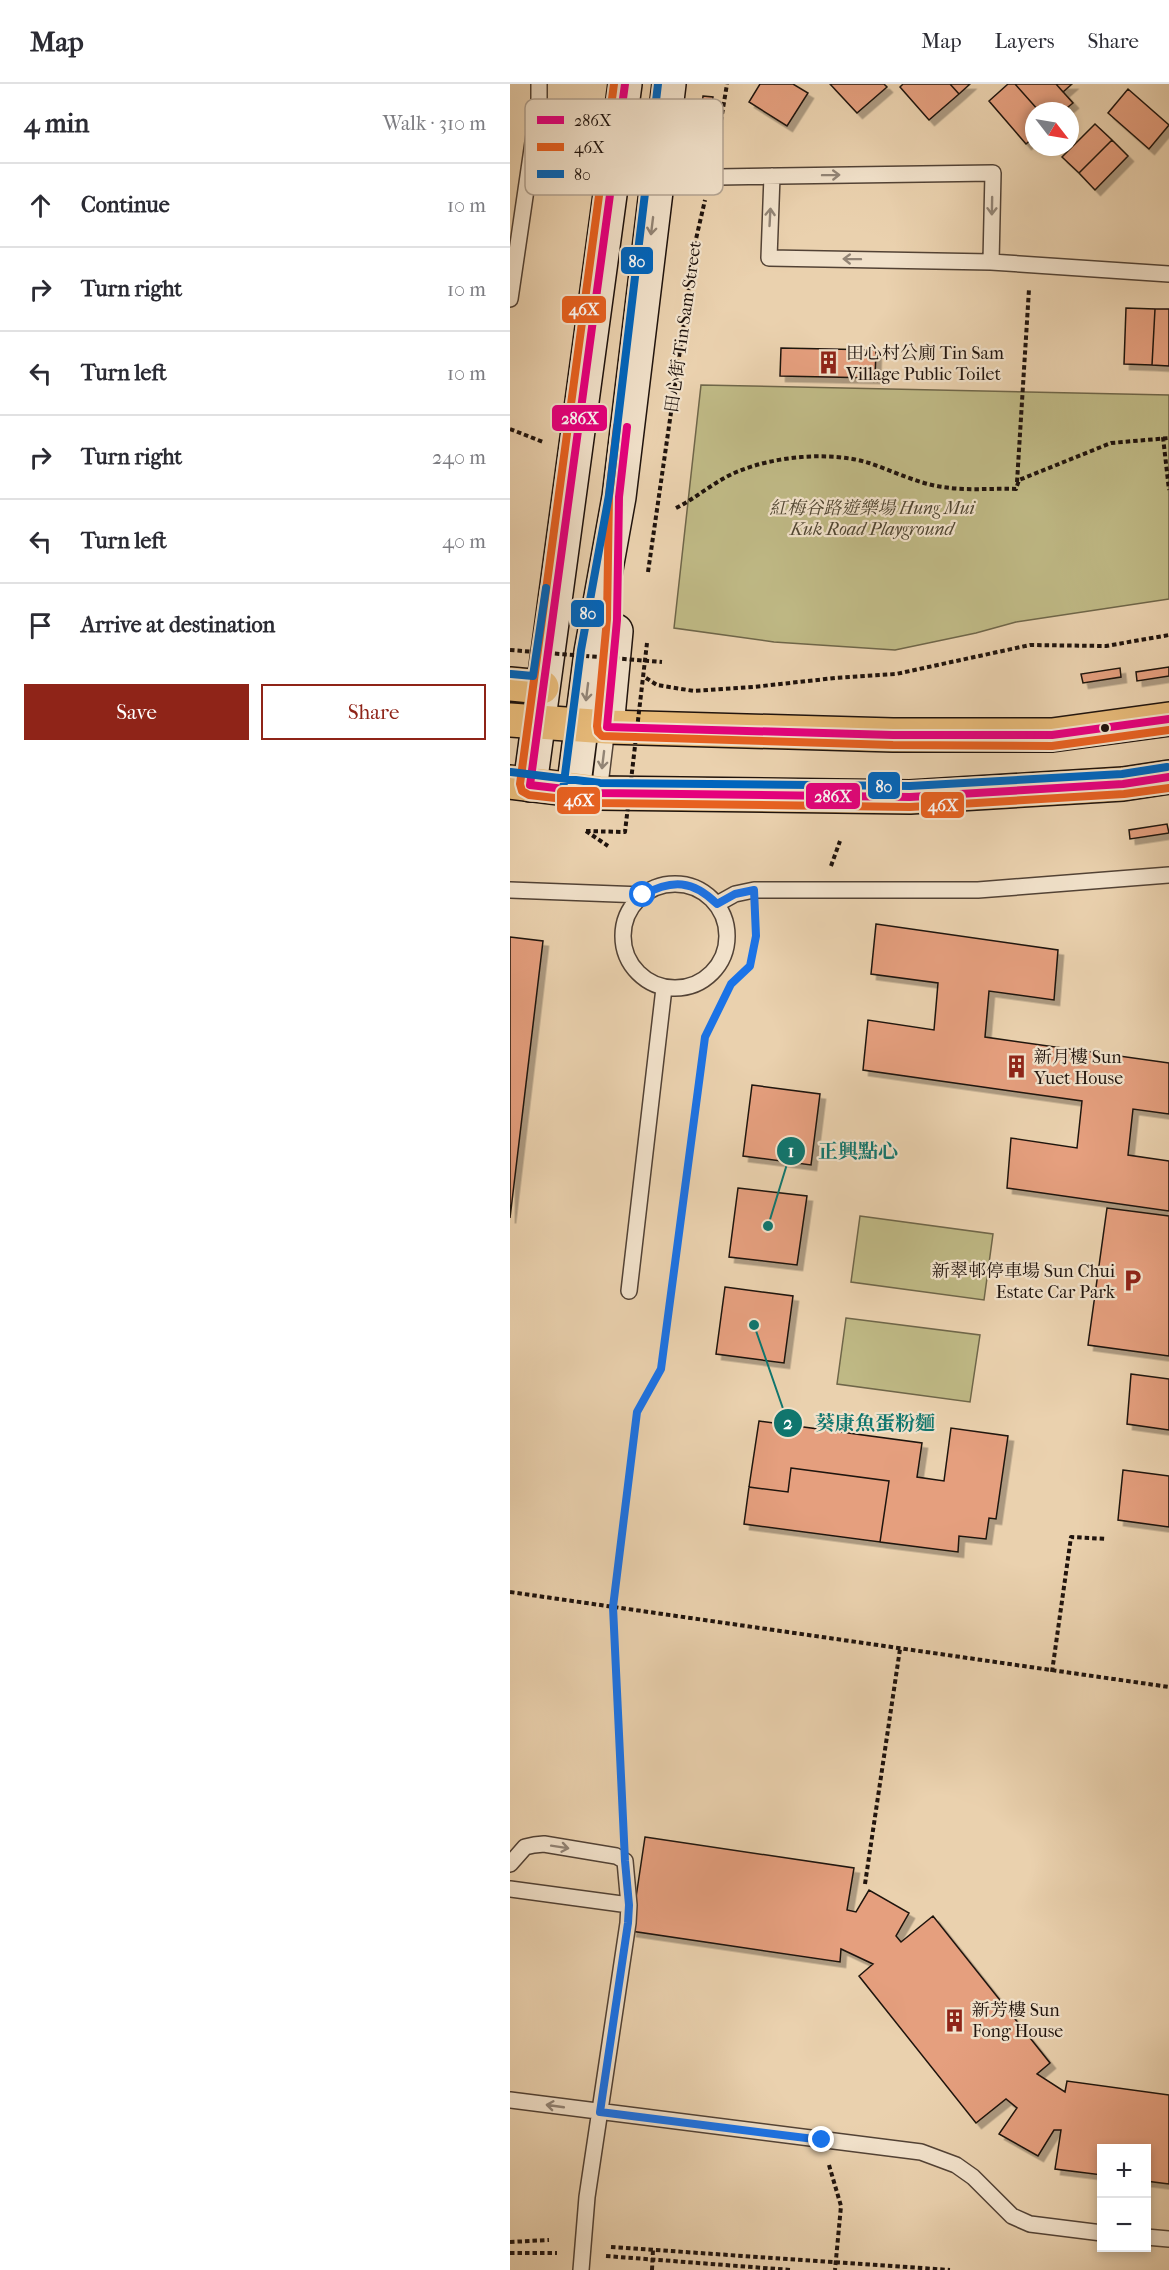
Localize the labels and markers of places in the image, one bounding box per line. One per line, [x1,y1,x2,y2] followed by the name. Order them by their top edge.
[845,343,1004,385] place label: 田心村公廁 Tin Sam Village Public Toilet
[815,350,841,376] building icon: 田心村公廁 Tin Sam Village Public Toilet
[1099,722,1111,734] unlabelled marker
[1033,1047,1123,1089] place label: 新月樓 Sun Yuet House
[1003,1054,1029,1080] building icon: 新月樓 Sun Yuet House
[776,1132,910,1170] callout: 正興點心
[932,1261,1116,1303] place label: 新翠邨停車場 Sun Chui Estate Car Park
[1120,1268,1146,1294] parking icon: 新翠邨停車場 Sun Chui Estate Car Park
[773,1404,947,1442] callout: 葵康魚蛋粉麵
[972,2000,1063,2042] place label: 新芳樓 Sun Fong House
[941,2007,967,2033] building icon: 新芳樓 Sun Fong House

